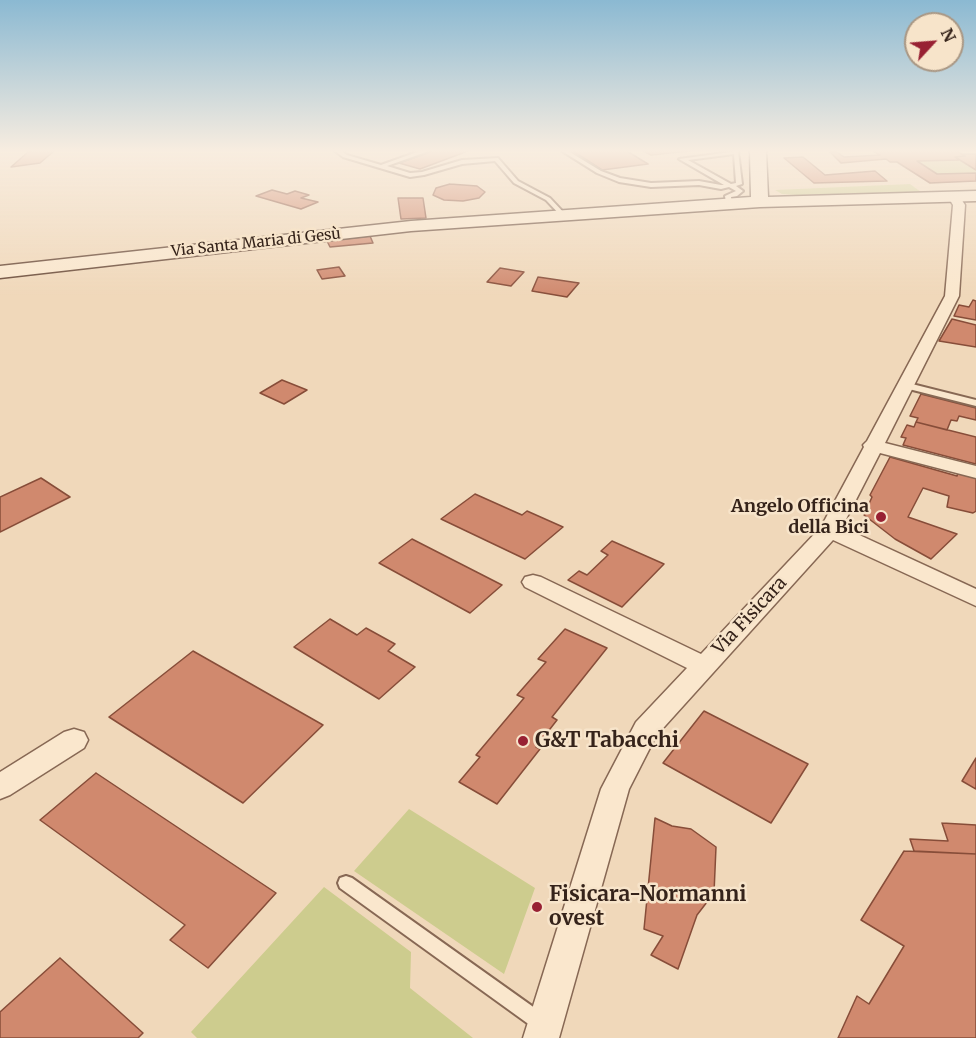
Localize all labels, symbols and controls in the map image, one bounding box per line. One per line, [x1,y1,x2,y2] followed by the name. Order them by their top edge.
[904,12,964,72] north arrow
[937,25,960,45] text: N
[170,225,342,261] street label: Via Santa Maria di Gesù
[731,496,869,538] place label: Angelo Officina della Bici
[874,510,888,524] marker: Angelo Officina della Bici
[708,572,792,660] street label: Via Fisicara
[535,728,679,754] place label: G&T Tabacchi
[516,734,530,748] marker: G&T Tabacchi
[549,882,746,932] place label: Fisicara-Normanni ovest
[530,900,544,914] marker: Fisicara-Normanni ovest

